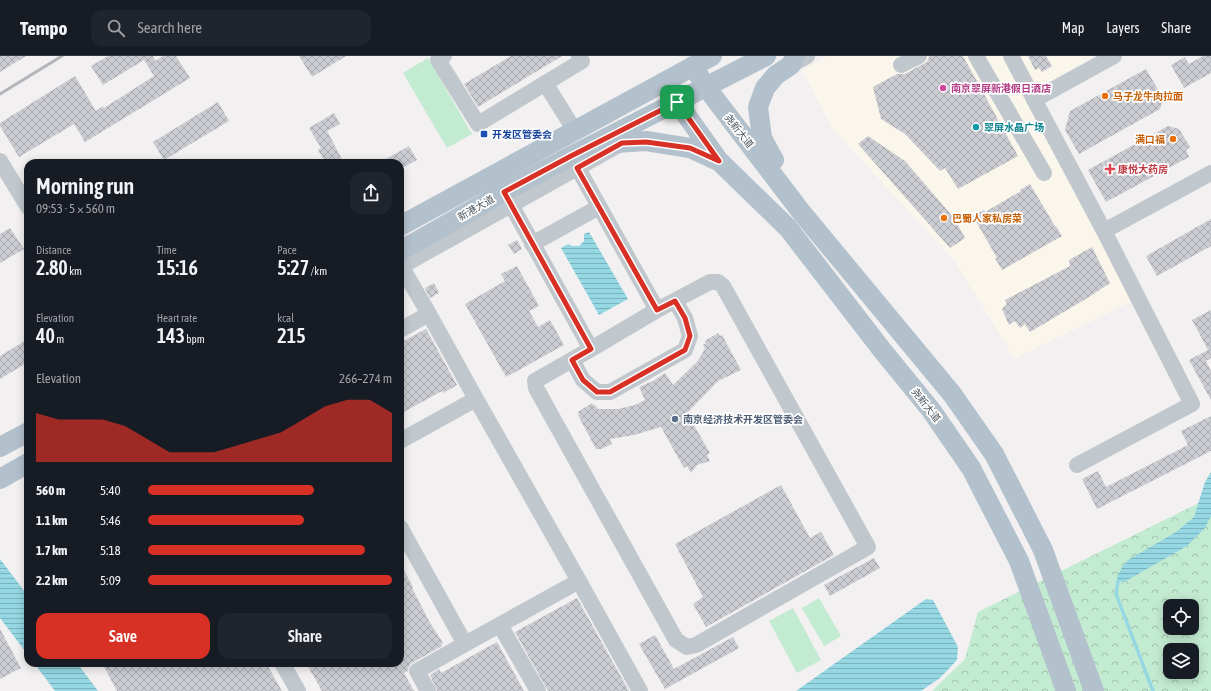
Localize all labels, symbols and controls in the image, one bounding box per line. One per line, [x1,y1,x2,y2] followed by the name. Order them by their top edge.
[91,10,371,46] search box
[20,17,67,39] text: Tempo
[105,17,127,39] icon: search
[137,19,202,36] text: Search here
[1062,20,1084,36] text: Map
[1106,20,1139,36] text: Layers
[1161,20,1191,36] text: Share
[938,83,948,93] marker: 南京翠屏新港假日酒店
[951,83,1051,94] place label: 南京翠屏新港假日酒店
[660,85,694,119] pin
[1113,90,1183,102] place label: 马子龙牛肉拉面
[666,91,688,113] icon: arrive
[1100,91,1110,101] marker: 马子龙牛肉拉面
[722,112,756,150] street label: 尧新大道
[971,122,981,132] marker: 翠屏水晶广场
[984,122,1044,133] place label: 翠屏水晶广场
[479,129,489,139] marker: 开发区管委会
[492,129,552,140] place label: 开发区管委会
[1135,134,1165,145] place label: 满口福
[1168,134,1178,144] marker: 满口福
[1105,164,1115,174] marker: 康悦大药房
[1118,164,1168,175] place label: 康悦大药房
[350,172,392,214] button: share
[36,173,134,199] text: Morning run
[456,193,496,223] street label: 新港大道
[36,201,115,216] text: 09:53 · 5 × 560 m
[939,213,949,223] marker: 巴蜀人家私房菜
[952,213,1022,224] place label: 巴蜀人家私房菜
[36,244,71,256] text: Distance
[157,244,177,256] text: Time
[277,244,297,256] text: Pace
[36,256,68,279] text: 2.80
[157,256,198,279] text: 15:16
[277,256,309,279] text: 5:27
[68,265,82,277] text: km
[309,265,327,277] text: /km
[36,312,74,324] text: Elevation
[157,312,197,324] text: Heart rate
[277,312,294,324] text: kcal
[36,324,55,347] text: 40
[157,324,185,347] text: 143
[277,324,306,347] text: 215
[55,333,64,345] text: m
[185,333,205,345] text: bpm
[36,371,81,386] text: Elevation
[339,371,392,386] text: 266–274 m
[909,386,943,424] street label: 尧新大道
[670,414,680,424] marker: 南京经济技术开发区管委会
[683,414,803,425] place label: 南京经济技术开发区管委会
[36,483,65,498] text: 560 m
[100,483,121,498] text: 5:40
[36,513,67,528] text: 1.1 km
[100,513,121,528] text: 5:46
[36,543,67,558] text: 1.7 km
[100,543,121,558] text: 5:18
[36,573,67,588] text: 2.2 km
[100,573,121,588] text: 5:09
[1163,599,1199,679] map controls
[1163,599,1199,635] button: locate
[36,613,210,659] button: Save
[218,613,392,659] button: Share
[1163,643,1199,679] button: layers

